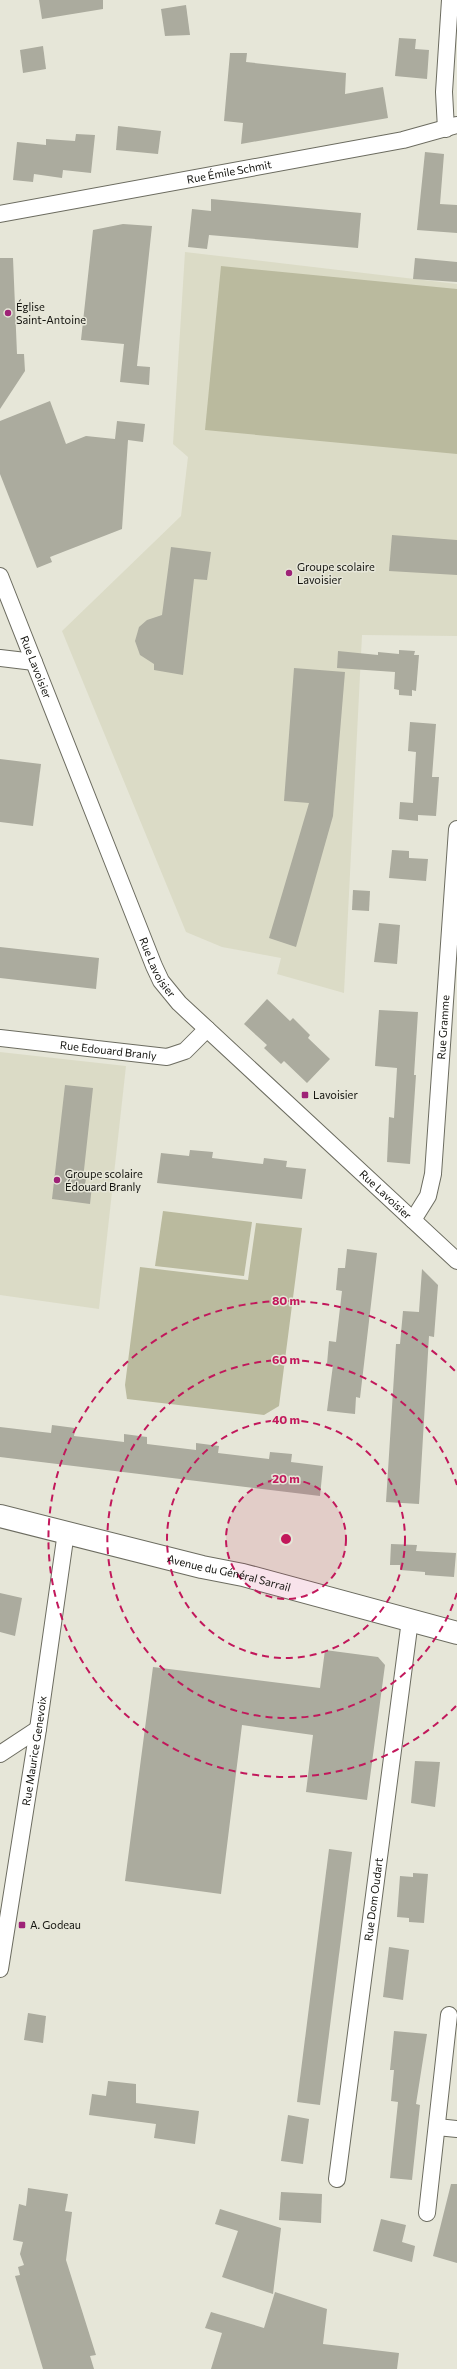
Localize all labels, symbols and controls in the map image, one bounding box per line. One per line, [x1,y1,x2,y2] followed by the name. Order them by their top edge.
[185,157,273,186] street label: Rue Émile Schmit
[16,299,86,326] place label: Église Saint-Antoine
[3,308,13,318] marker: Église Saint-Antoine
[297,560,375,586] place label: Groupe scolaire Lavoisier
[284,568,294,578] marker: Groupe scolaire Lavoisier
[18,634,55,701] street label: Rue Lavoisier
[137,935,179,1000] street label: Rue Lavoisier
[434,994,451,1060] street label: Rue Gramme
[59,1038,158,1062] street label: Rue Edouard Branly
[313,1088,358,1101] place label: Lavoisier
[300,1090,310,1100] marker: Lavoisier
[65,1167,143,1193] place label: Groupe scolaire Édouard Branly
[357,1167,415,1222] street label: Rue Lavoisier
[52,1175,62,1185] marker: Groupe scolaire Édouard Branly
[272,1293,300,1307] text: 80 m
[272,1352,300,1366] text: 60 m
[272,1412,300,1426] text: 40 m
[272,1471,300,1485] text: 20 m
[279,1532,293,1546] centre of rings
[166,1551,292,1594] street label: Avenue du Général Sarrail
[19,1695,49,1806] street label: Rue Maurice Genevoix
[361,1856,385,1942] street label: Rue Dom Oudart
[30,1918,81,1931] place label: A. Godeau
[17,1920,27,1930] marker: A. Godeau

